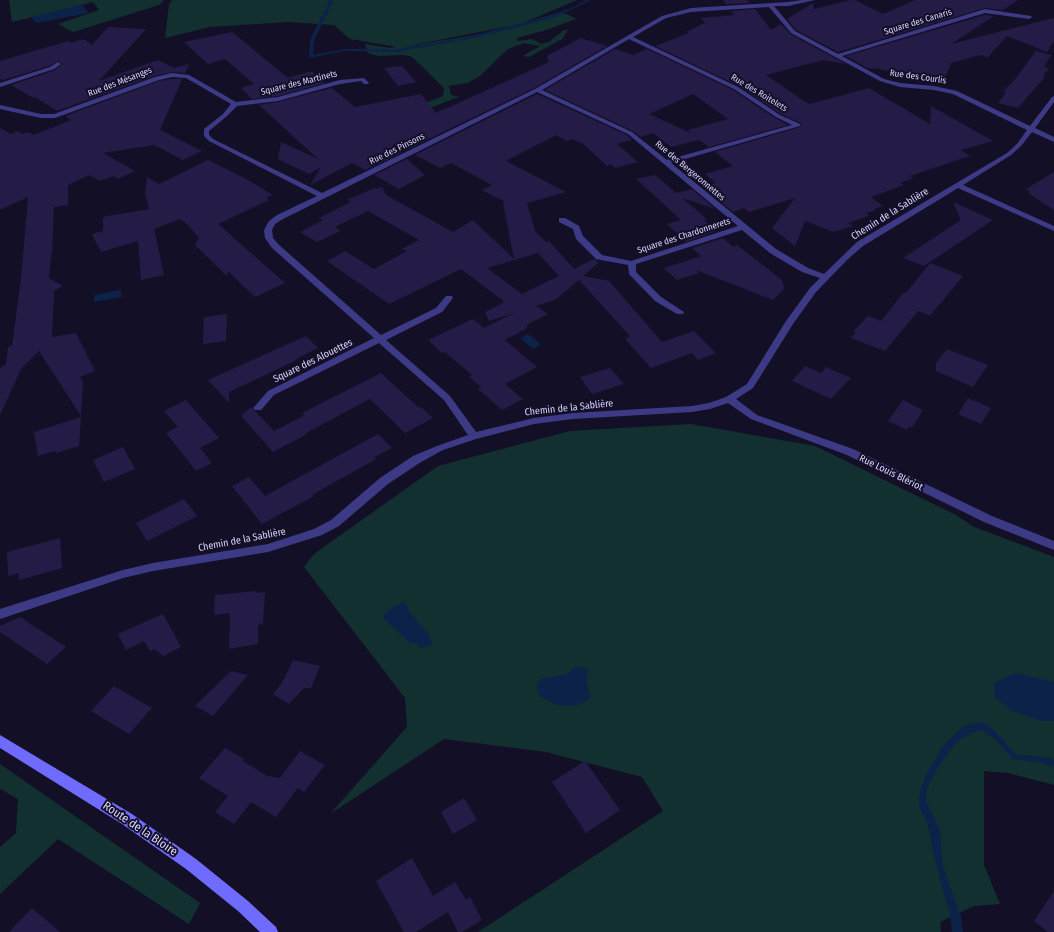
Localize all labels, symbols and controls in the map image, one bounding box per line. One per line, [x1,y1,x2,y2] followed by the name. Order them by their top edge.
[883,7,953,37] street label: Square des Canaris
[87,65,153,99] street label: Rue des Mésanges
[260,68,338,98] street label: Square des Martinets
[889,68,947,86] street label: Rue des Courlis
[729,72,789,114] street label: Rue des Roitelets
[368,131,426,167] street label: Rue des Pinsons
[653,139,727,203] street label: Rue des Bergeronnettes
[849,185,931,243] street label: Chemin de la Sablière
[636,216,732,256] street label: Square des Chardonnerets
[271,337,355,385] street label: Square des Alouettes
[524,397,614,419] street label: Chemin de la Sablière
[857,452,925,494] street label: Rue Louis Blériot
[197,526,287,554] street label: Chemin de la Sablière
[100,799,180,859] street label: Route de la Bloire

